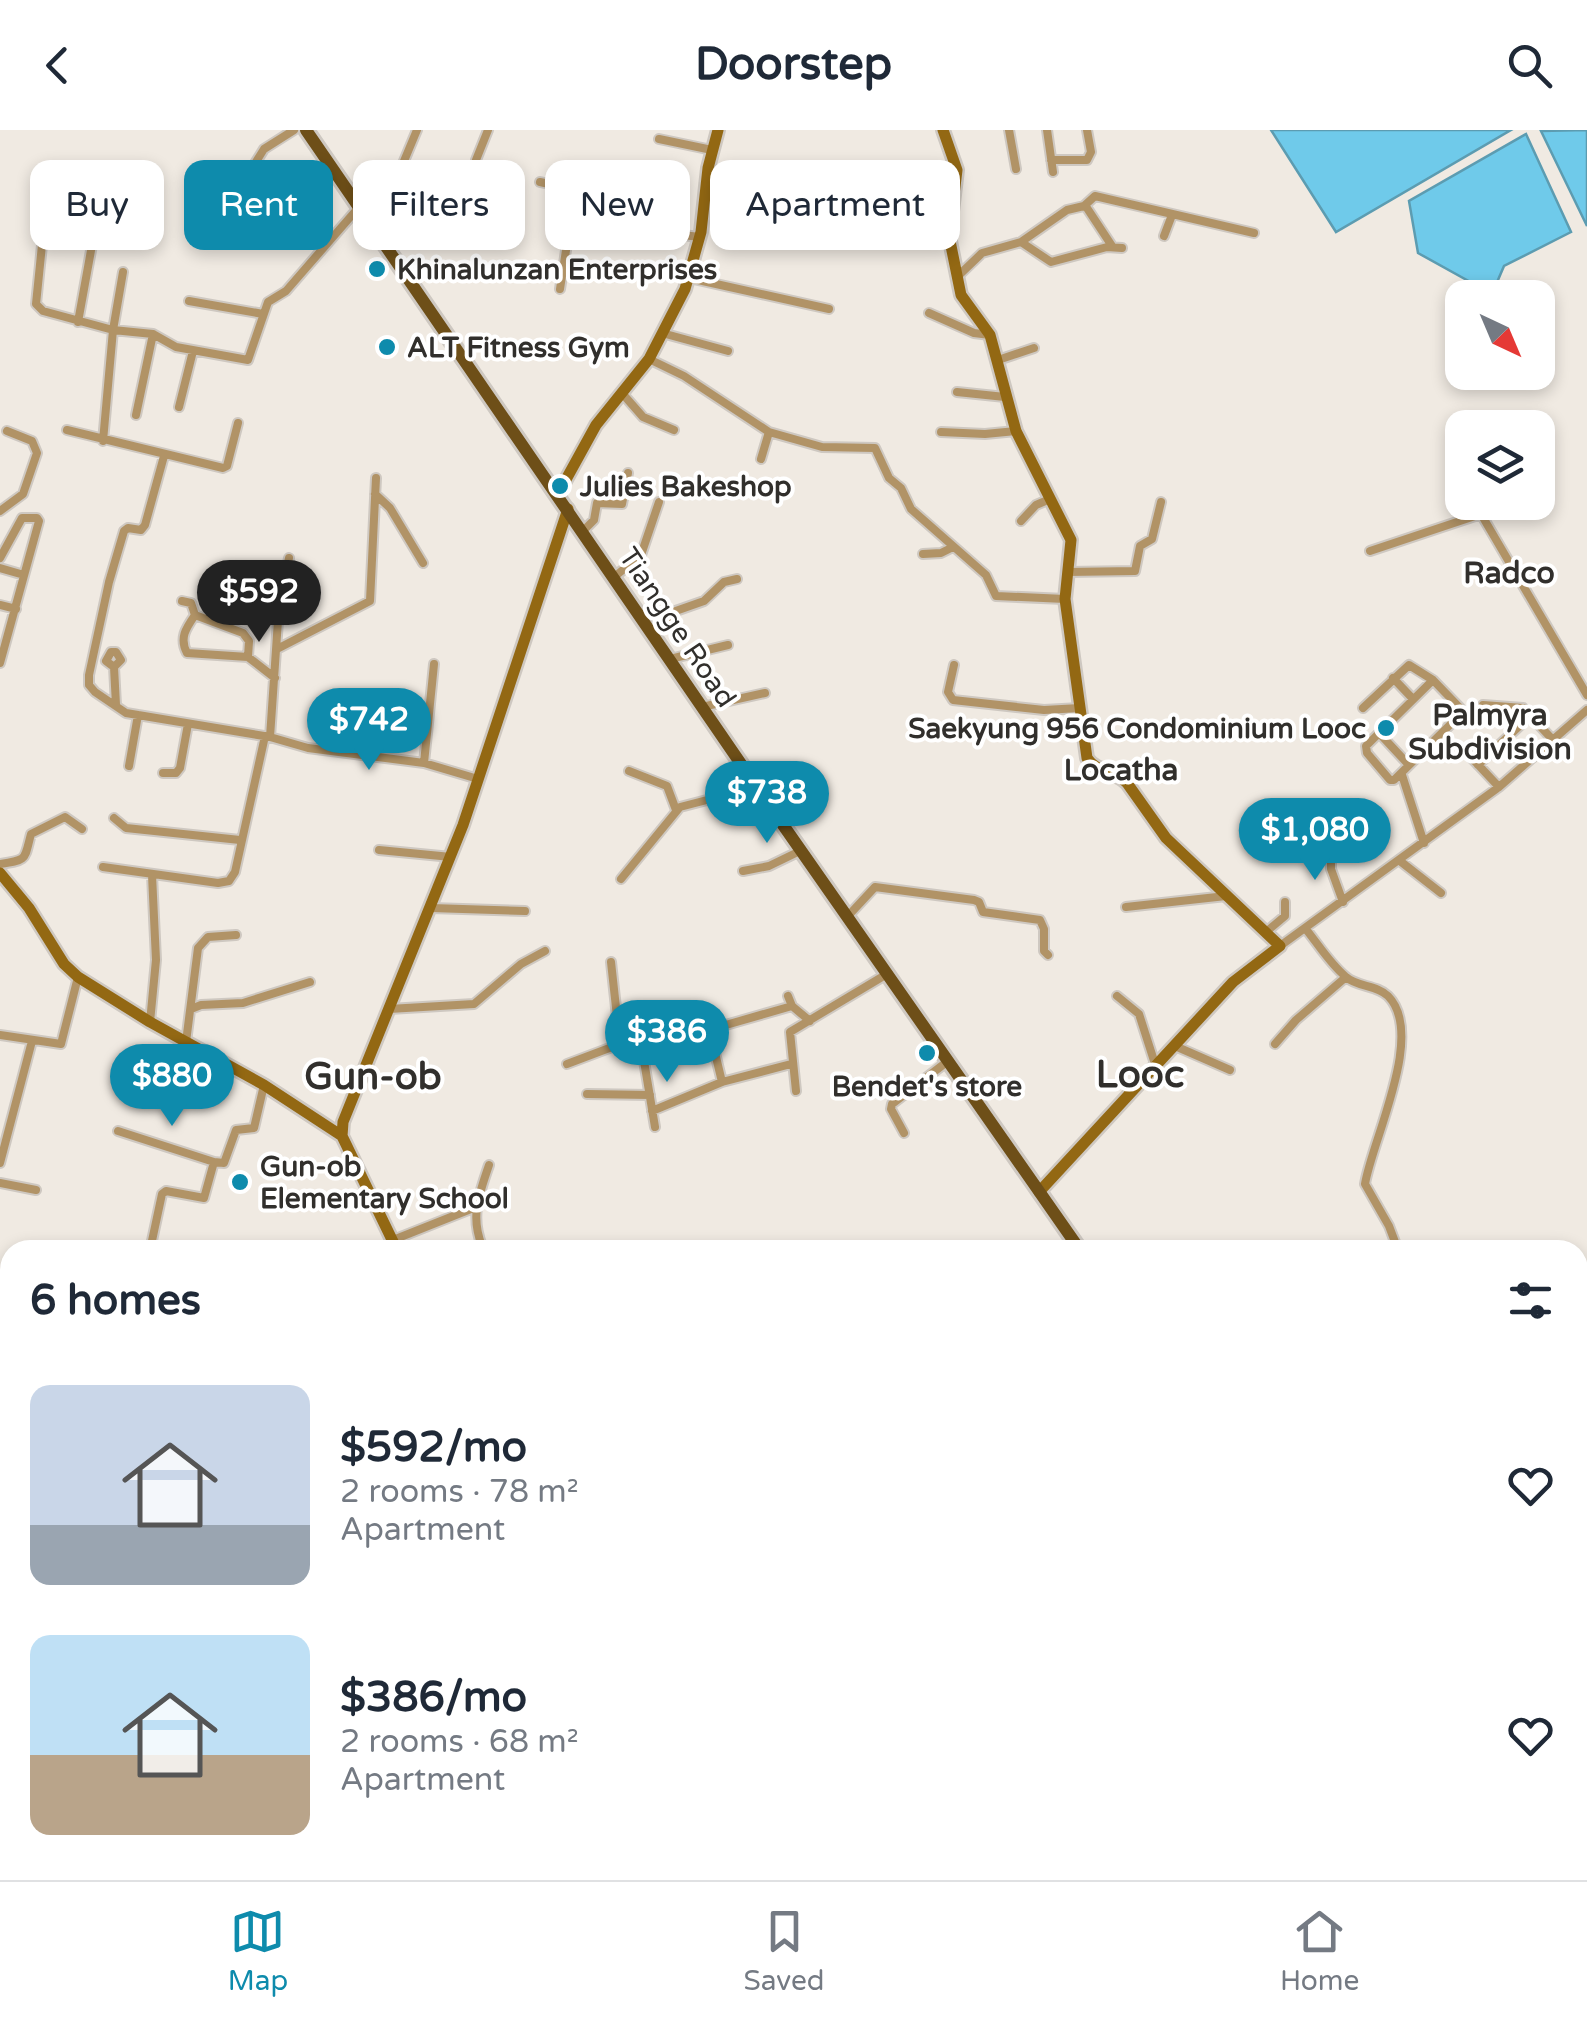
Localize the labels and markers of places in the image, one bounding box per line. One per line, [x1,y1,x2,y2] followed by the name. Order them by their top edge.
[397,253,717,287] place label: Khinalunzan Enterprises
[366,258,388,280] marker: Khinalunzan Enterprises
[407,331,630,365] place label: ALT Fitness Gym
[376,336,398,358] marker: ALT Fitness Gym
[579,470,792,504] place label: Julies Bakeshop
[549,475,571,497] marker: Julies Bakeshop
[200,560,318,645] pin: $592
[310,688,428,773] pin: $742
[908,712,1366,746] place label: Saekyung 956 Condominium Looc
[1375,717,1397,739] marker: Saekyung 956 Condominium Looc
[708,761,826,846] pin: $738
[1234,798,1396,883] pin: $1,080
[608,1000,726,1085] pin: $386
[916,1042,938,1064] marker: Bendet's store
[113,1044,231,1129] pin: $880
[832,1070,1022,1104] place label: Bendet's store
[260,1150,509,1216] place label: Gun-ob Elementary School
[229,1171,251,1193] marker: Gun-ob Elementary School

